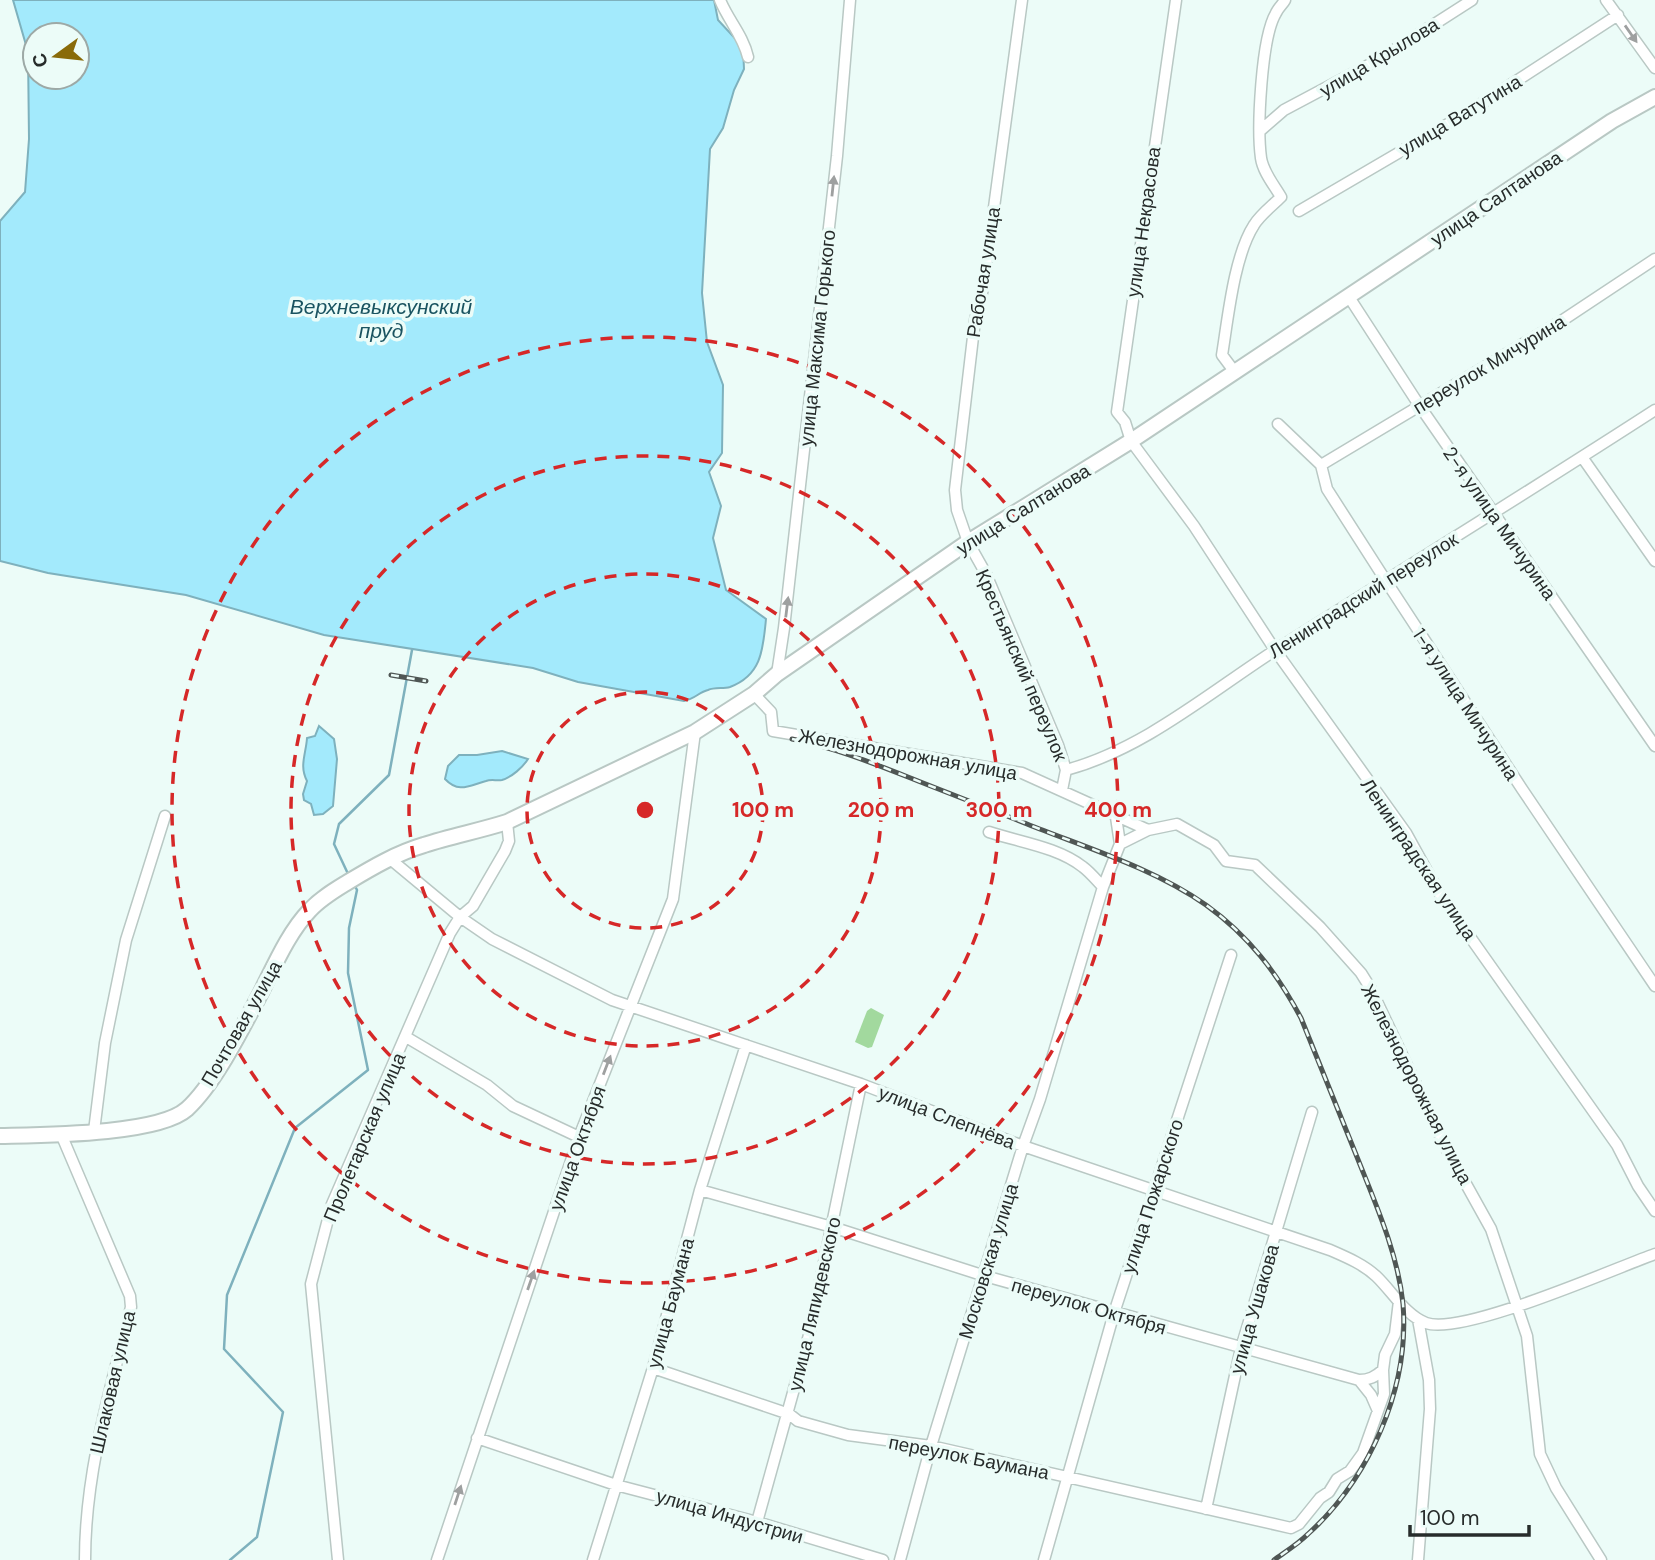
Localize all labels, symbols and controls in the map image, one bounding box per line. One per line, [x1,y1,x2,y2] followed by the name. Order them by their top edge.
[1315,12,1444,103] street label: улица Крылова
[21,21,91,91] north arrow
[1624,24,1637,43] one-way arrow
[26,50,54,70] text: С
[1394,69,1527,162] street label: улица Ватутина
[1121,145,1166,299] street label: улица Некрасова
[1426,145,1567,252] street label: улица Салтанова
[828,175,839,197] one-way arrow
[961,205,1006,339] street label: Рабочая улица
[794,229,841,447] street label: улица Максима Горького
[290,293,473,345] water label: Верхневыксунский пруд
[1408,309,1571,420] street label: переулок Мичурина
[1437,442,1562,605] street label: 2-я улица Мичурина
[952,458,1095,561] street label: улица Салтанова
[1264,526,1463,664] street label: Ленинградский переулок
[970,565,1074,766] street label: Крестьянский переулок
[781,596,792,618] one-way arrow
[1407,623,1524,786] street label: 1-я улица Мичурина
[797,723,1020,786] street label: Железнодорожная улица
[1355,773,1482,945] street label: Ленинградская улица
[732,796,794,824] text: 100 m
[848,796,914,824] text: 200 m
[966,796,1032,824] text: 300 m
[1084,796,1152,824] text: 400 m
[633,798,657,822] centre of rings
[195,956,288,1090] street label: Почтовая улица
[1355,980,1478,1189] street label: Железнодорожная улица
[318,1048,412,1226] street label: Пролетарская улица
[601,1055,612,1076] one-way arrow
[875,1080,1019,1155] street label: улица Слепнёва
[543,1082,612,1214] street label: улица Октября
[1116,1116,1189,1276] street label: улица Пожарского
[953,1180,1024,1342] street label: Московская улица
[782,1215,847,1394] street label: улица Ляпидевского
[641,1235,700,1371] street label: улица Баумана
[1224,1241,1285,1377] street label: улица Ушакова
[526,1269,537,1290] one-way arrow
[1009,1272,1169,1341] street label: переулок Октября
[84,1308,141,1456] street label: Шлаковая улица
[887,1430,1052,1485] street label: переулок Баумана
[653,1484,806,1549] street label: улица Индустрии
[453,1485,464,1506] one-way arrow
[1410,1494,1529,1538] scale bar
[1420,1504,1480,1532] text: 100 m

